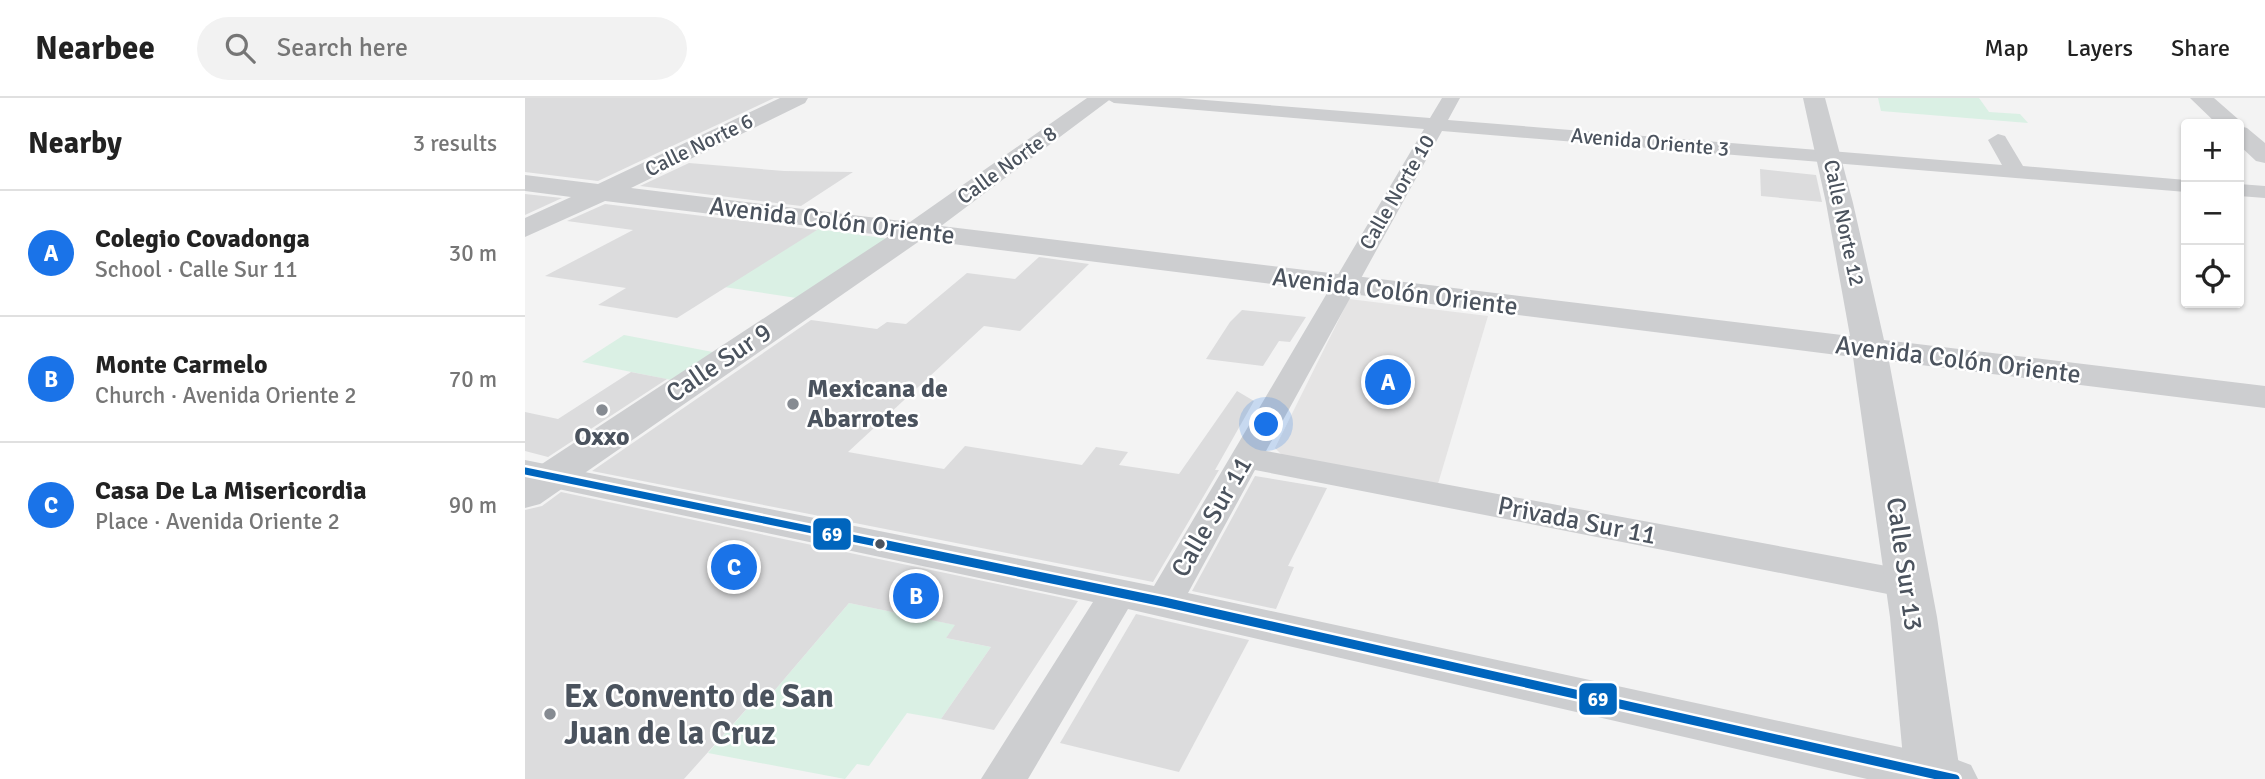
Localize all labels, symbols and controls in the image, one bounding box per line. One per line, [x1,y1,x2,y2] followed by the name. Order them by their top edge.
[197,17,687,80] search box
[35,28,155,69] text: Nearbee
[221,29,259,67] icon: search
[277,32,408,64] text: Search here
[1984,33,2029,63] text: Map
[2067,33,2133,63] text: Layers
[2171,33,2230,63] text: Share
[641,108,757,182] street label: Calle Norte 6
[2181,119,2244,308] map controls
[2181,119,2244,182] button: +
[952,120,1062,210] street label: Calle Norte 8
[1570,122,1730,162] street label: Avenida Oriente 3
[28,125,122,162] text: Nearby
[413,129,497,158] text: 3 results
[1354,130,1440,254] street label: Calle Norte 10
[1818,157,1870,289] street label: Calle Norte 12
[2181,182,2244,245] button: −
[707,190,957,252] street label: Avenida Colón Oriente
[95,223,310,255] text: Colegio Covadonga
[44,239,58,268] text: A
[449,239,497,268] text: 30 m
[2181,245,2244,308] button: locate
[95,255,298,284] text: School · Calle Sur 11
[1270,261,1520,323] street label: Avenida Colón Oriente
[660,316,778,410] street label: Calle Sur 9
[1833,329,2083,391] street label: Avenida Colón Oriente
[95,349,267,381] text: Monte Carmelo
[1365,356,1411,408] pin: A
[44,365,58,394] text: B
[449,365,497,394] text: 70 m
[807,373,948,435] place label: Mexicana de Abarrotes
[95,381,357,410] text: Church · Avenida Oriente 2
[785,396,801,412] marker: Mexicana de Abarrotes
[594,402,610,418] marker: Oxxo
[1249,407,1283,441] your location
[574,421,630,453] place label: Oxxo
[1165,451,1259,583] street label: Calle Sur 11
[95,475,367,507] text: Casa De La Misericordia
[1495,490,1659,552] street label: Privada Sur 11
[44,491,58,520] text: C
[449,491,497,520] text: 90 m
[1879,495,1929,633] street label: Calle Sur 13
[95,507,340,536] text: Place · Avenida Oriente 2
[812,517,852,551] line badge: 69
[822,523,842,547] text: 69
[873,537,887,551] unlabelled marker
[711,541,757,593] pin: C
[893,570,939,622] pin: B
[564,677,834,753] place label: Ex Convento de San Juan de la Cruz
[1578,682,1618,716] line badge: 69
[1588,688,1608,712] text: 69
[542,706,558,722] marker: Ex Convento de San Juan de la Cruz

